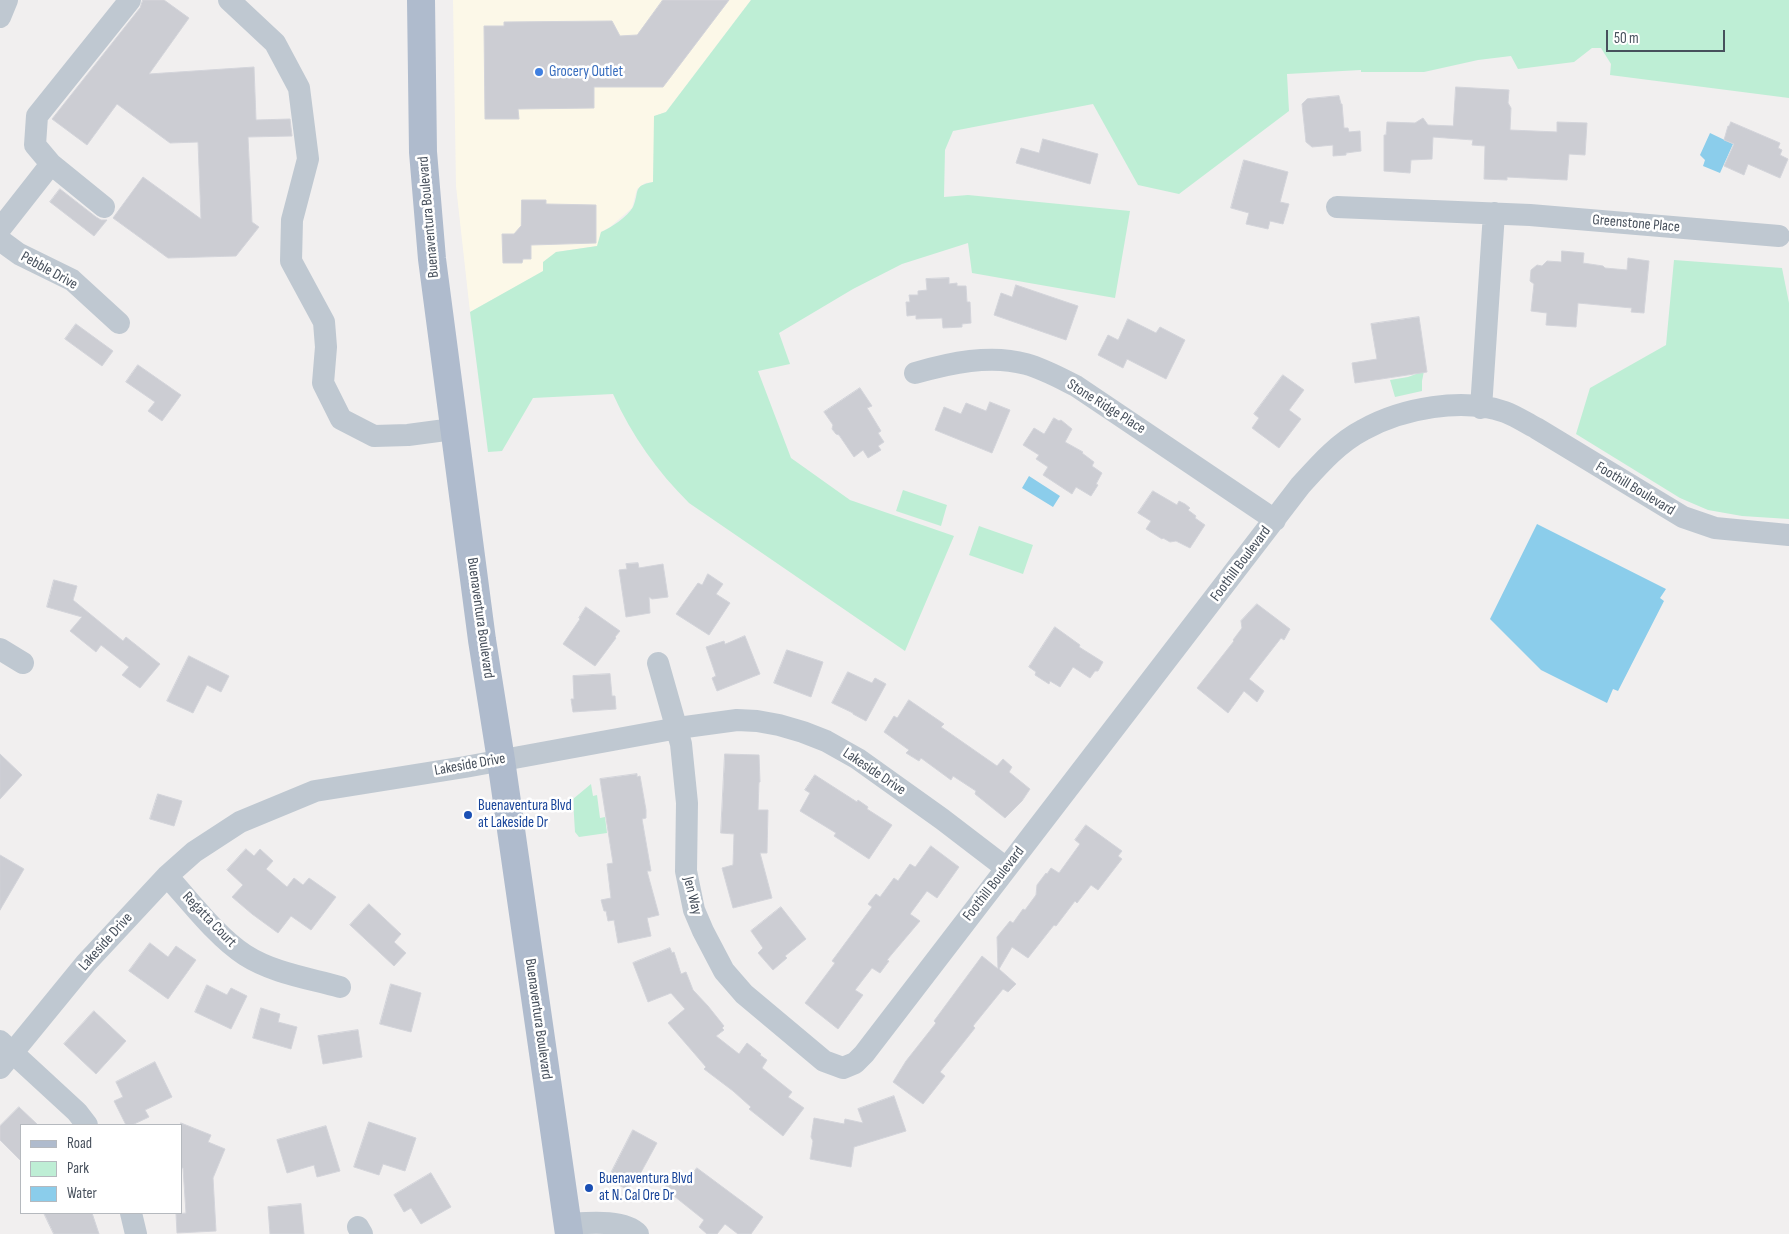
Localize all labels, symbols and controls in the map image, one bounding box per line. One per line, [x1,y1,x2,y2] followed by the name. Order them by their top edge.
[1609,20,1728,52] scale bar
[1614,29,1639,48] text: 50 m
[549,63,623,81] place label: Grocery Outlet
[533,66,545,78] marker: Grocery Outlet
[415,155,443,279] street label: Buenaventura Boulevard
[1591,211,1681,237] street label: Greenstone Place
[17,248,81,294] street label: Pebble Drive
[1063,376,1149,438] street label: Stone Ridge Place
[1592,458,1678,520] street label: Foothill Boulevard
[1207,523,1275,605] street label: Foothill Boulevard
[463,556,497,680] street label: Buenaventura Boulevard
[839,744,909,800] street label: Lakeside Drive
[433,750,507,780] street label: Lakeside Drive
[478,797,572,832] place label: Buenaventura Blvd at Lakeside Dr
[462,809,474,821] marker: Buenaventura Blvd at Lakeside Dr
[959,843,1029,925] street label: Foothill Boulevard
[679,875,705,917] street label: Jen Way
[178,888,240,952] street label: Regatta Court
[75,909,137,975] street label: Lakeside Drive
[521,957,555,1081] street label: Buenaventura Boulevard
[20,1124,182,1214] legend
[67,1134,92,1153] text: Road
[67,1159,89,1178] text: Park
[599,1170,693,1205] place label: Buenaventura Blvd at N. Cal Ore Dr
[583,1182,595,1194] marker: Buenaventura Blvd at N. Cal Ore Dr
[67,1184,97,1203] text: Water

